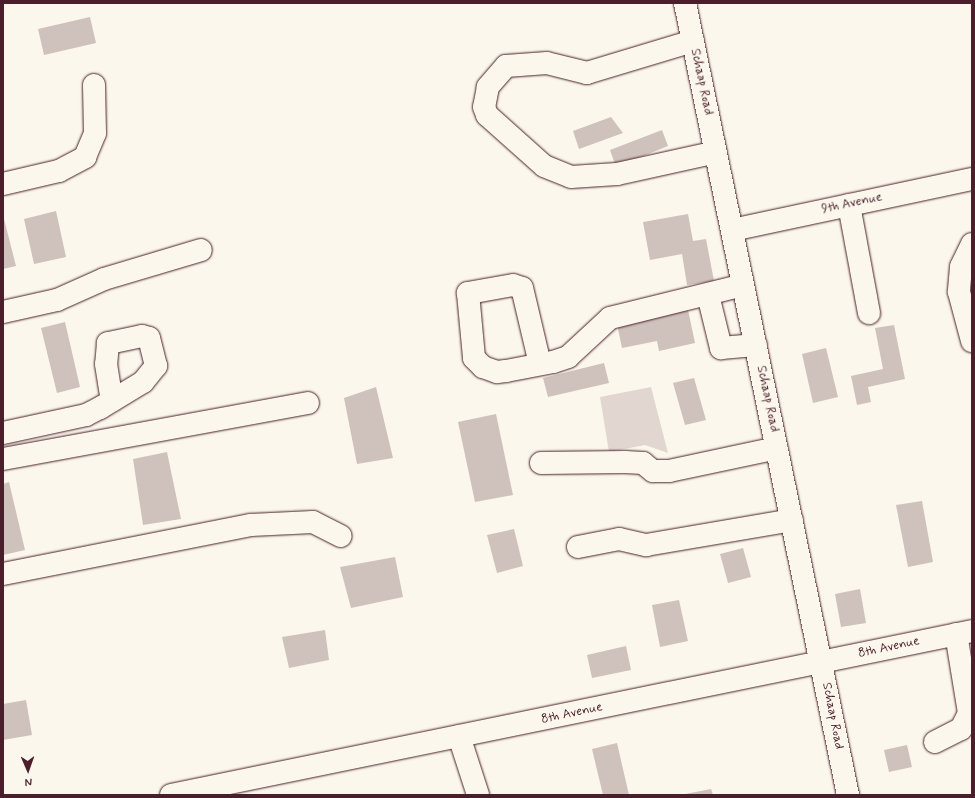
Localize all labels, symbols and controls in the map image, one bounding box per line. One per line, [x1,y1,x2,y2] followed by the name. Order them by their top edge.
[686,47,716,117] street label: Schaap Road
[820,190,884,218] street label: 9th Avenue
[752,364,782,434] street label: Schaap Road
[857,634,921,662] street label: 8th Avenue
[818,681,846,751] street label: Schaap Road
[540,700,604,728] street label: 8th Avenue
[8,750,48,790] north arrow
[25,775,32,789] text: N

